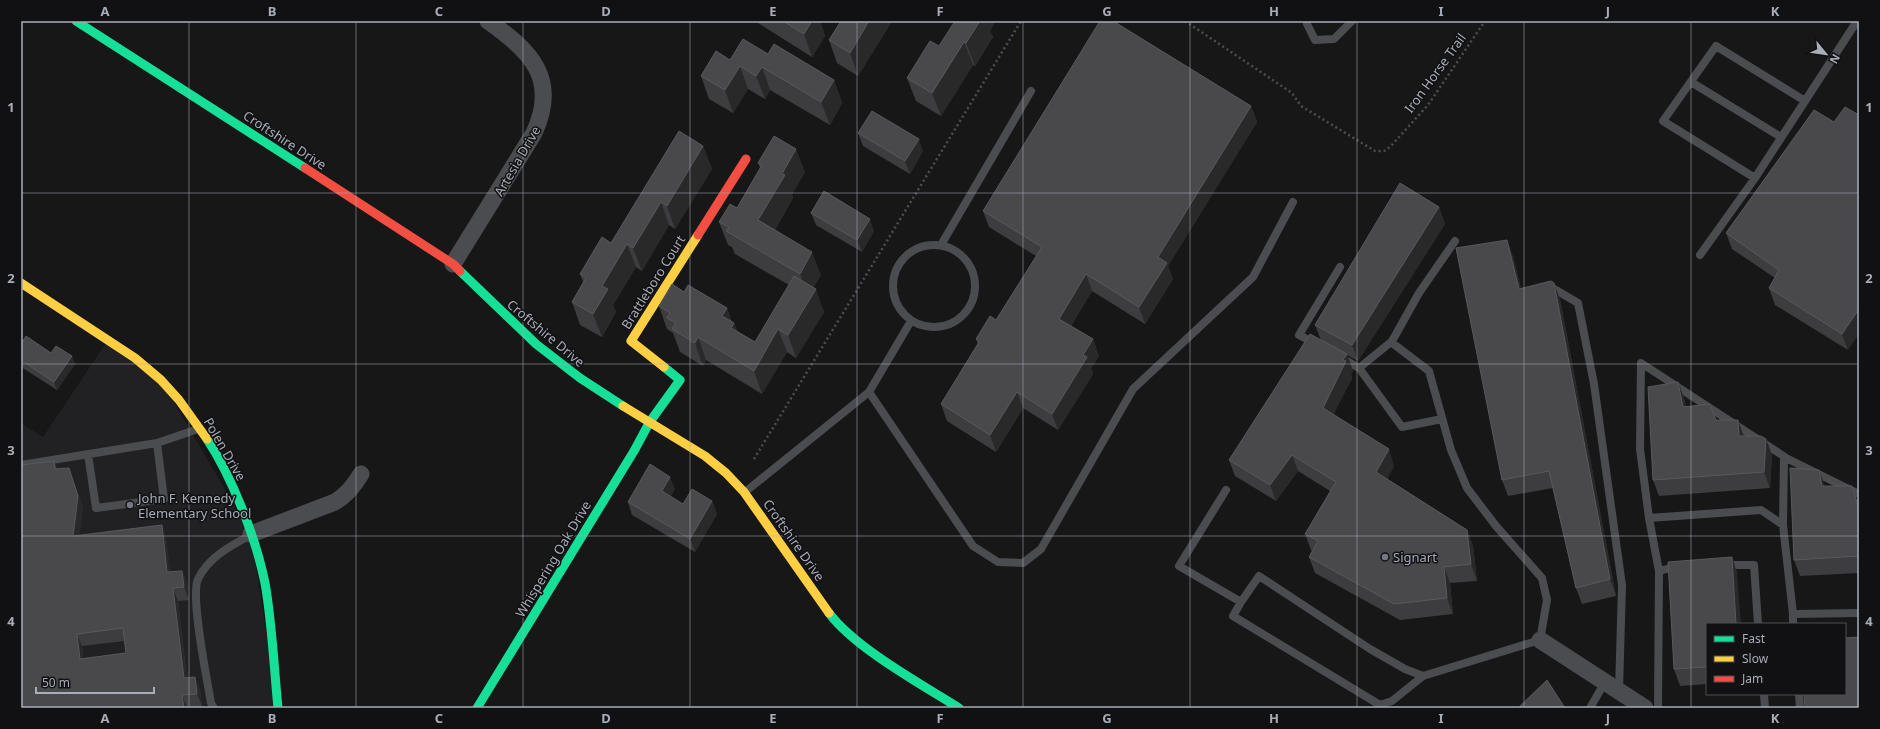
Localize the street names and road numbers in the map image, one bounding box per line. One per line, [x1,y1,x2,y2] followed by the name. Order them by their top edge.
[1400,30,1470,116] street label: Iron Horse Trail
[240,106,330,174] street label: Croftshire Drive
[490,123,544,199] street label: Artesia Drive
[617,231,689,332] street label: Brattleboro Court
[503,295,589,371] street label: Croftshire Drive
[200,414,250,484] street label: Polen Drive
[759,496,829,584] street label: Croftshire Drive
[511,497,595,621] street label: Whispering Oak Drive

